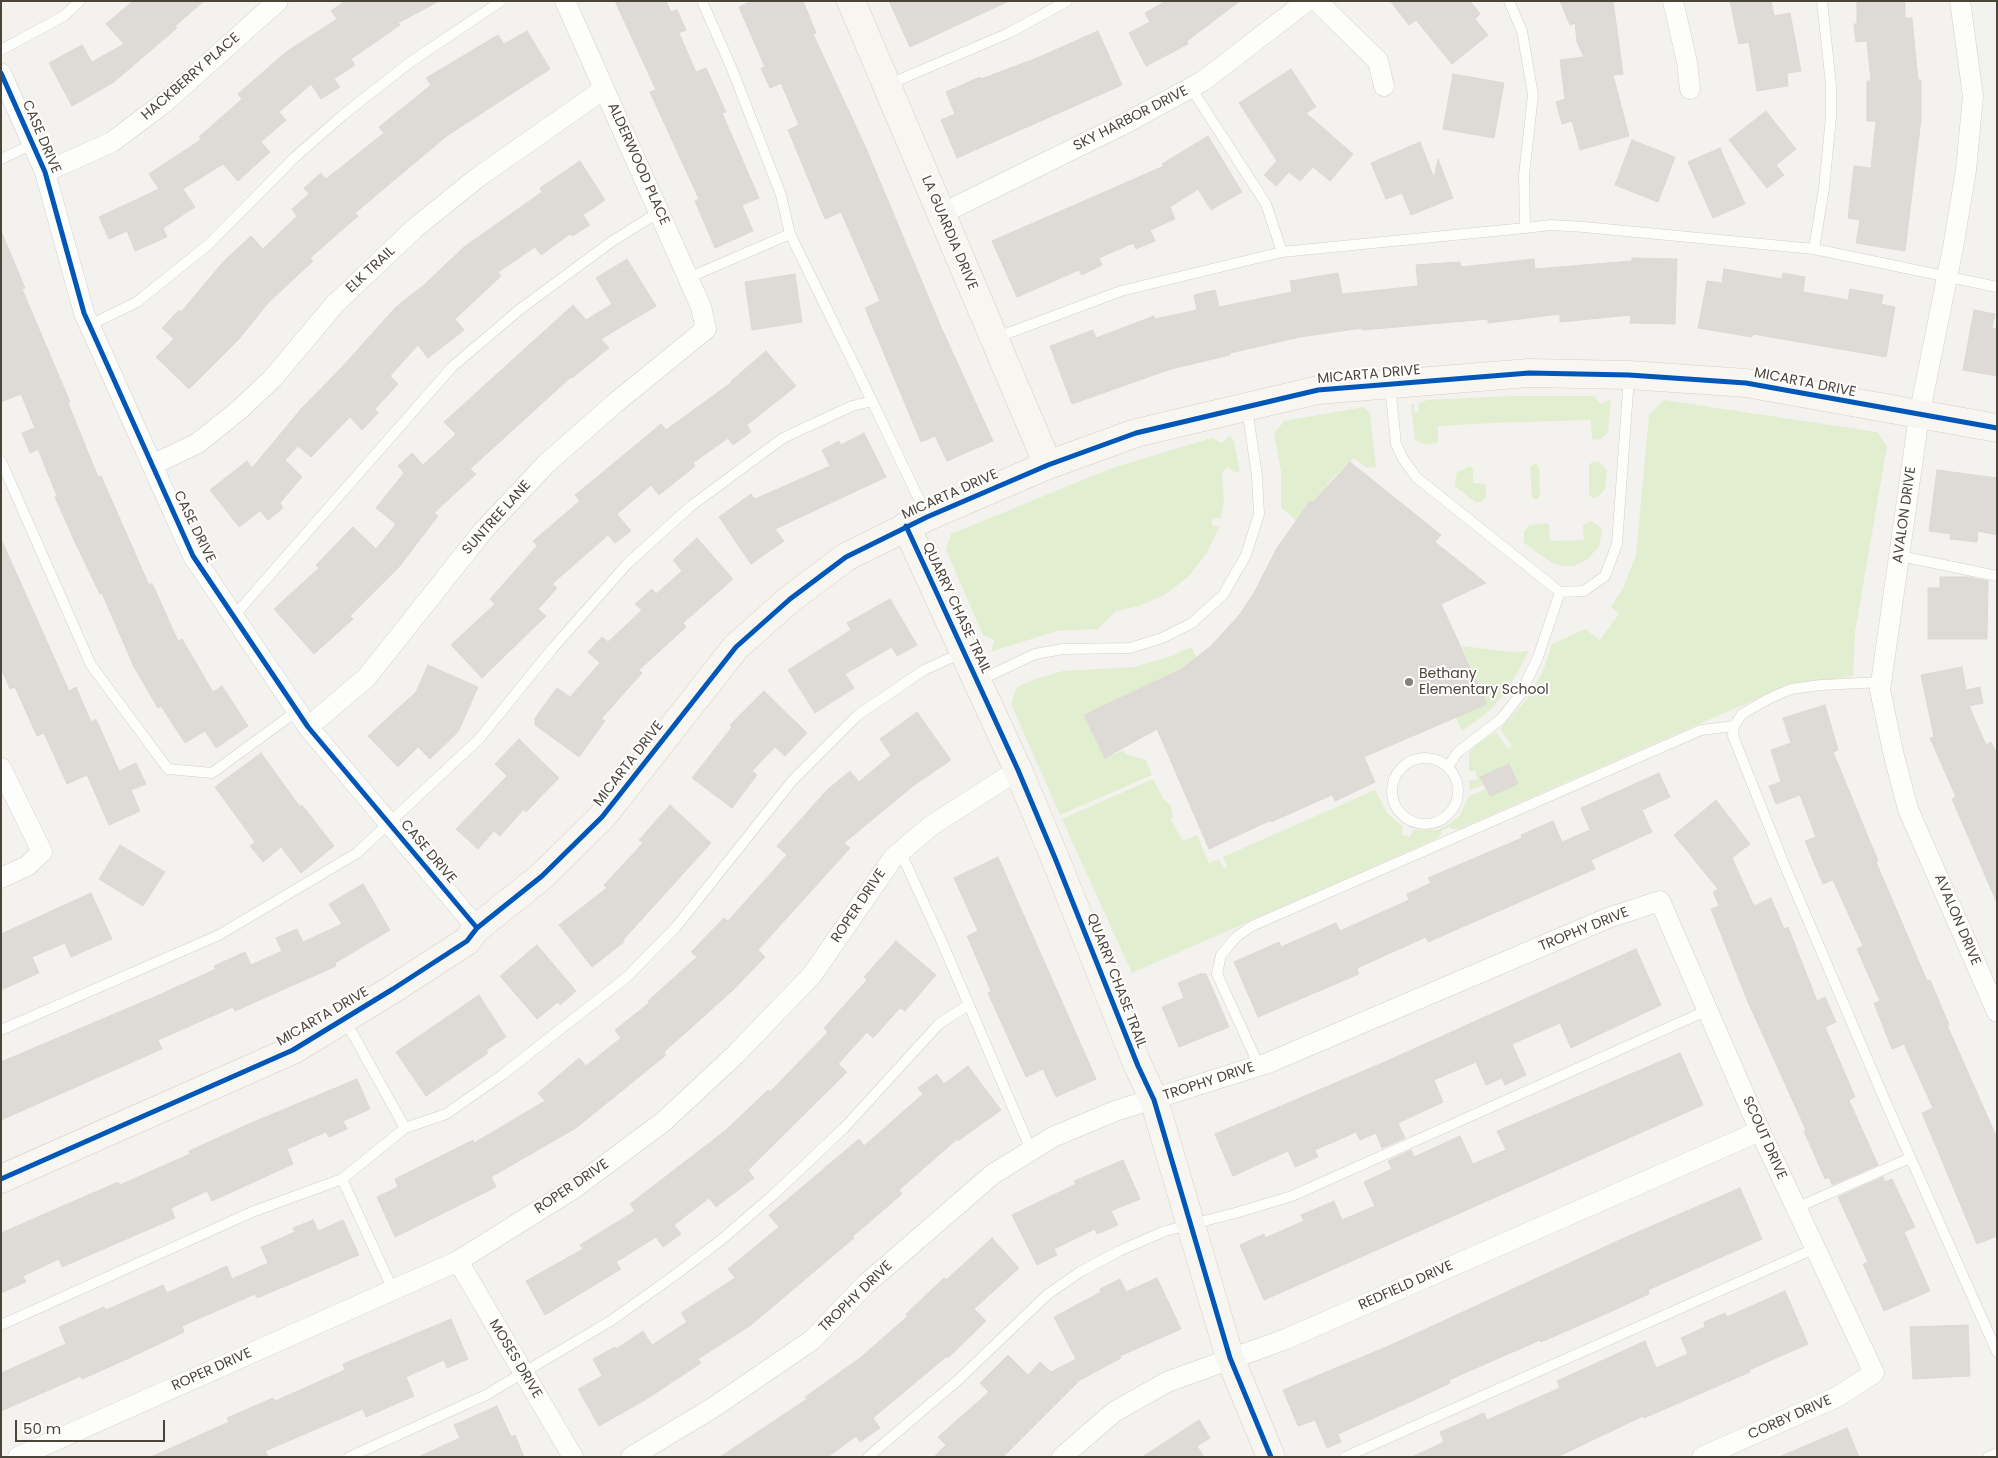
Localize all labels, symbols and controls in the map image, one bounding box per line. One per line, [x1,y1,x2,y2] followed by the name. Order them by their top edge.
[138,30,244,124] street label: HACKBERRY PLACE
[1071,83,1191,155] street label: SKY HARBOR DRIVE
[18,98,64,176] street label: CASE DRIVE
[603,100,673,228] street label: ALDERWOOD PLACE
[917,173,981,293] street label: LA GUARDIA DRIVE
[343,243,399,297] street label: ELK TRAIL
[1317,362,1421,388] street label: MICARTA DRIVE
[1753,365,1857,401] street label: MICARTA DRIVE
[899,466,1001,524] street label: MICARTA DRIVE
[1890,466,1920,564] street label: AVALON DRIVE
[459,477,535,559] street label: SUNTREE LANE
[169,488,219,566] street label: CASE DRIVE
[918,540,994,676] street label: QUARRY CHASE TRAIL
[1419,666,1549,699] place label: Bethany Elementary School
[1403,676,1415,688] marker: Bethany Elementary School
[591,718,667,810] street label: MICARTA DRIVE
[397,817,459,887] street label: CASE DRIVE
[828,866,890,946] street label: ROPER DRIVE
[1930,872,1984,968] street label: AVALON DRIVE
[1537,904,1631,956] street label: TROPHY DRIVE
[1083,911,1149,1051] street label: QUARRY CHASE TRAIL
[274,984,372,1050] street label: MICARTA DRIVE
[1161,1059,1257,1105] street label: TROPHY DRIVE
[1738,1094,1790,1182] street label: SCOUT DRIVE
[532,1156,612,1218] street label: ROPER DRIVE
[816,1258,896,1336] street label: TROPHY DRIVE
[1356,1258,1456,1314] street label: REDFIELD DRIVE
[485,1317,545,1401] street label: MOSES DRIVE
[170,1345,254,1395] street label: ROPER DRIVE
[1746,1392,1834,1444] street label: CORBY DRIVE
[18,1410,168,1442] scale bar
[23,1418,61,1439] text: 50 m

